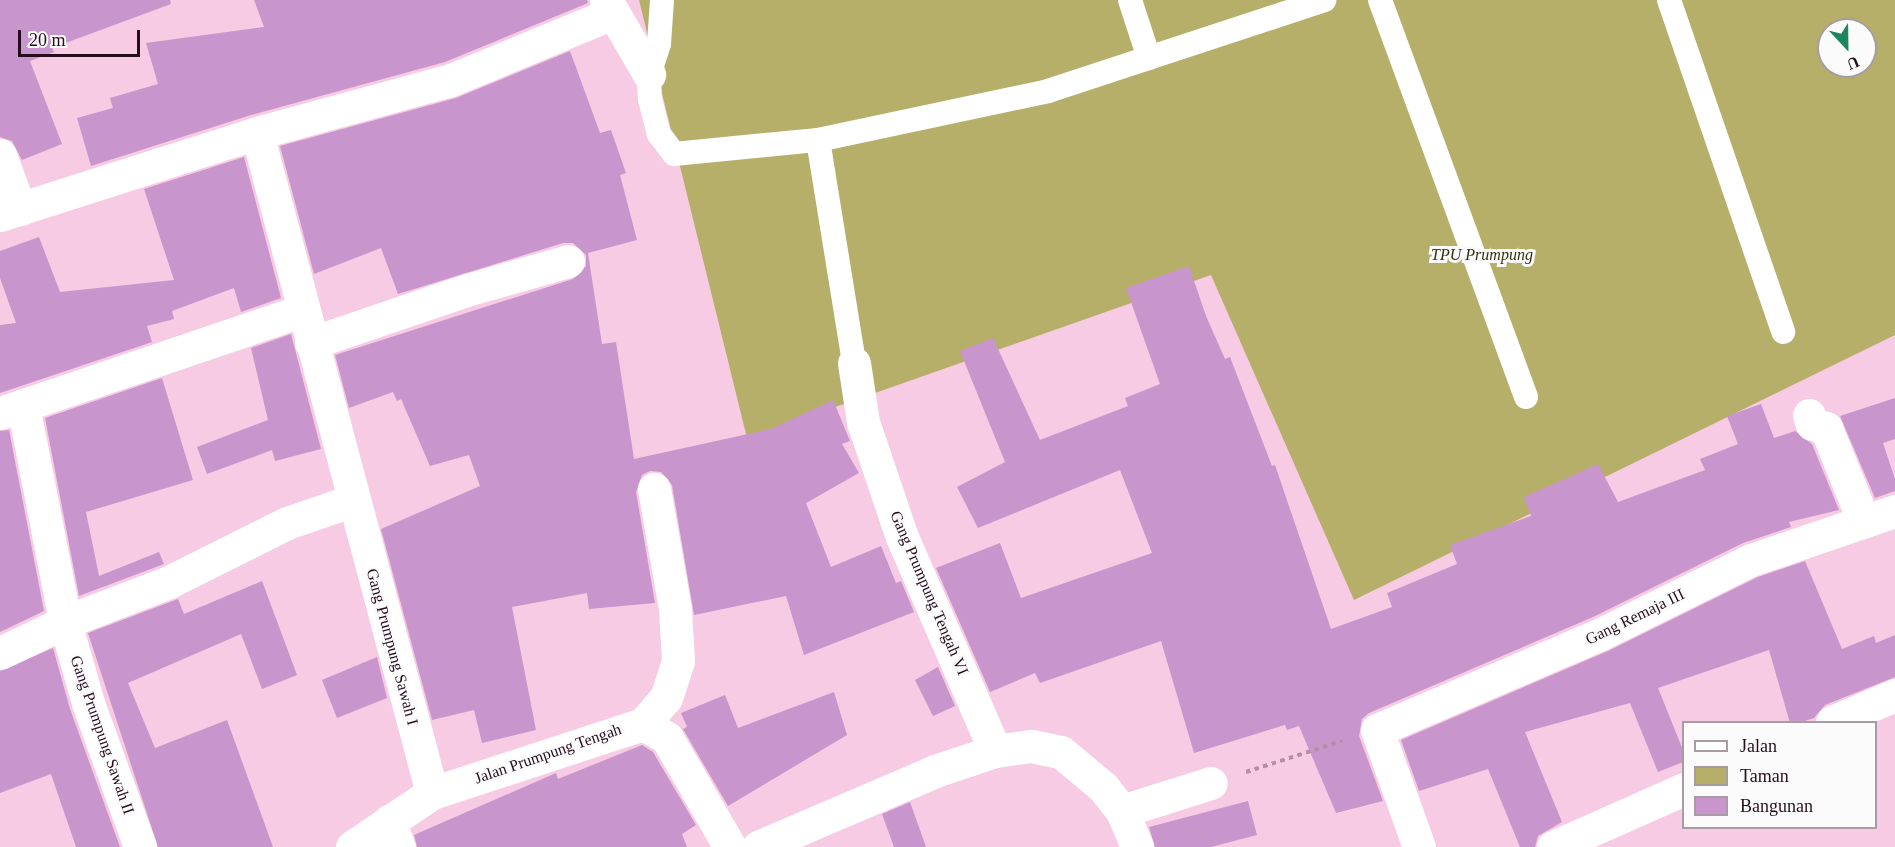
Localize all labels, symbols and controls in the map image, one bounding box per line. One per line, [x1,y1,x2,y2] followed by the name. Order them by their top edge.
[21,18,142,56] scale bar
[1817,18,1877,78] north arrow
[29,30,66,50] text: 20 m
[1845,53,1862,73] text: U
[1431,245,1533,265] park label: TPU Prumpung
[886,508,972,678] street label: Gang Prumpung Tengah VI
[362,567,422,727] street label: Gang Prumpung Sawah I
[1582,585,1688,649] street label: Gang Remaja III
[66,653,138,817] street label: Gang Prumpung Sawah II
[472,720,624,788] street label: Jalan Prumpung Tengah
[1682,721,1877,829] legend
[1740,736,1777,756] text: Jalan
[1740,766,1789,786] text: Taman
[1740,796,1813,816] text: Bangunan

